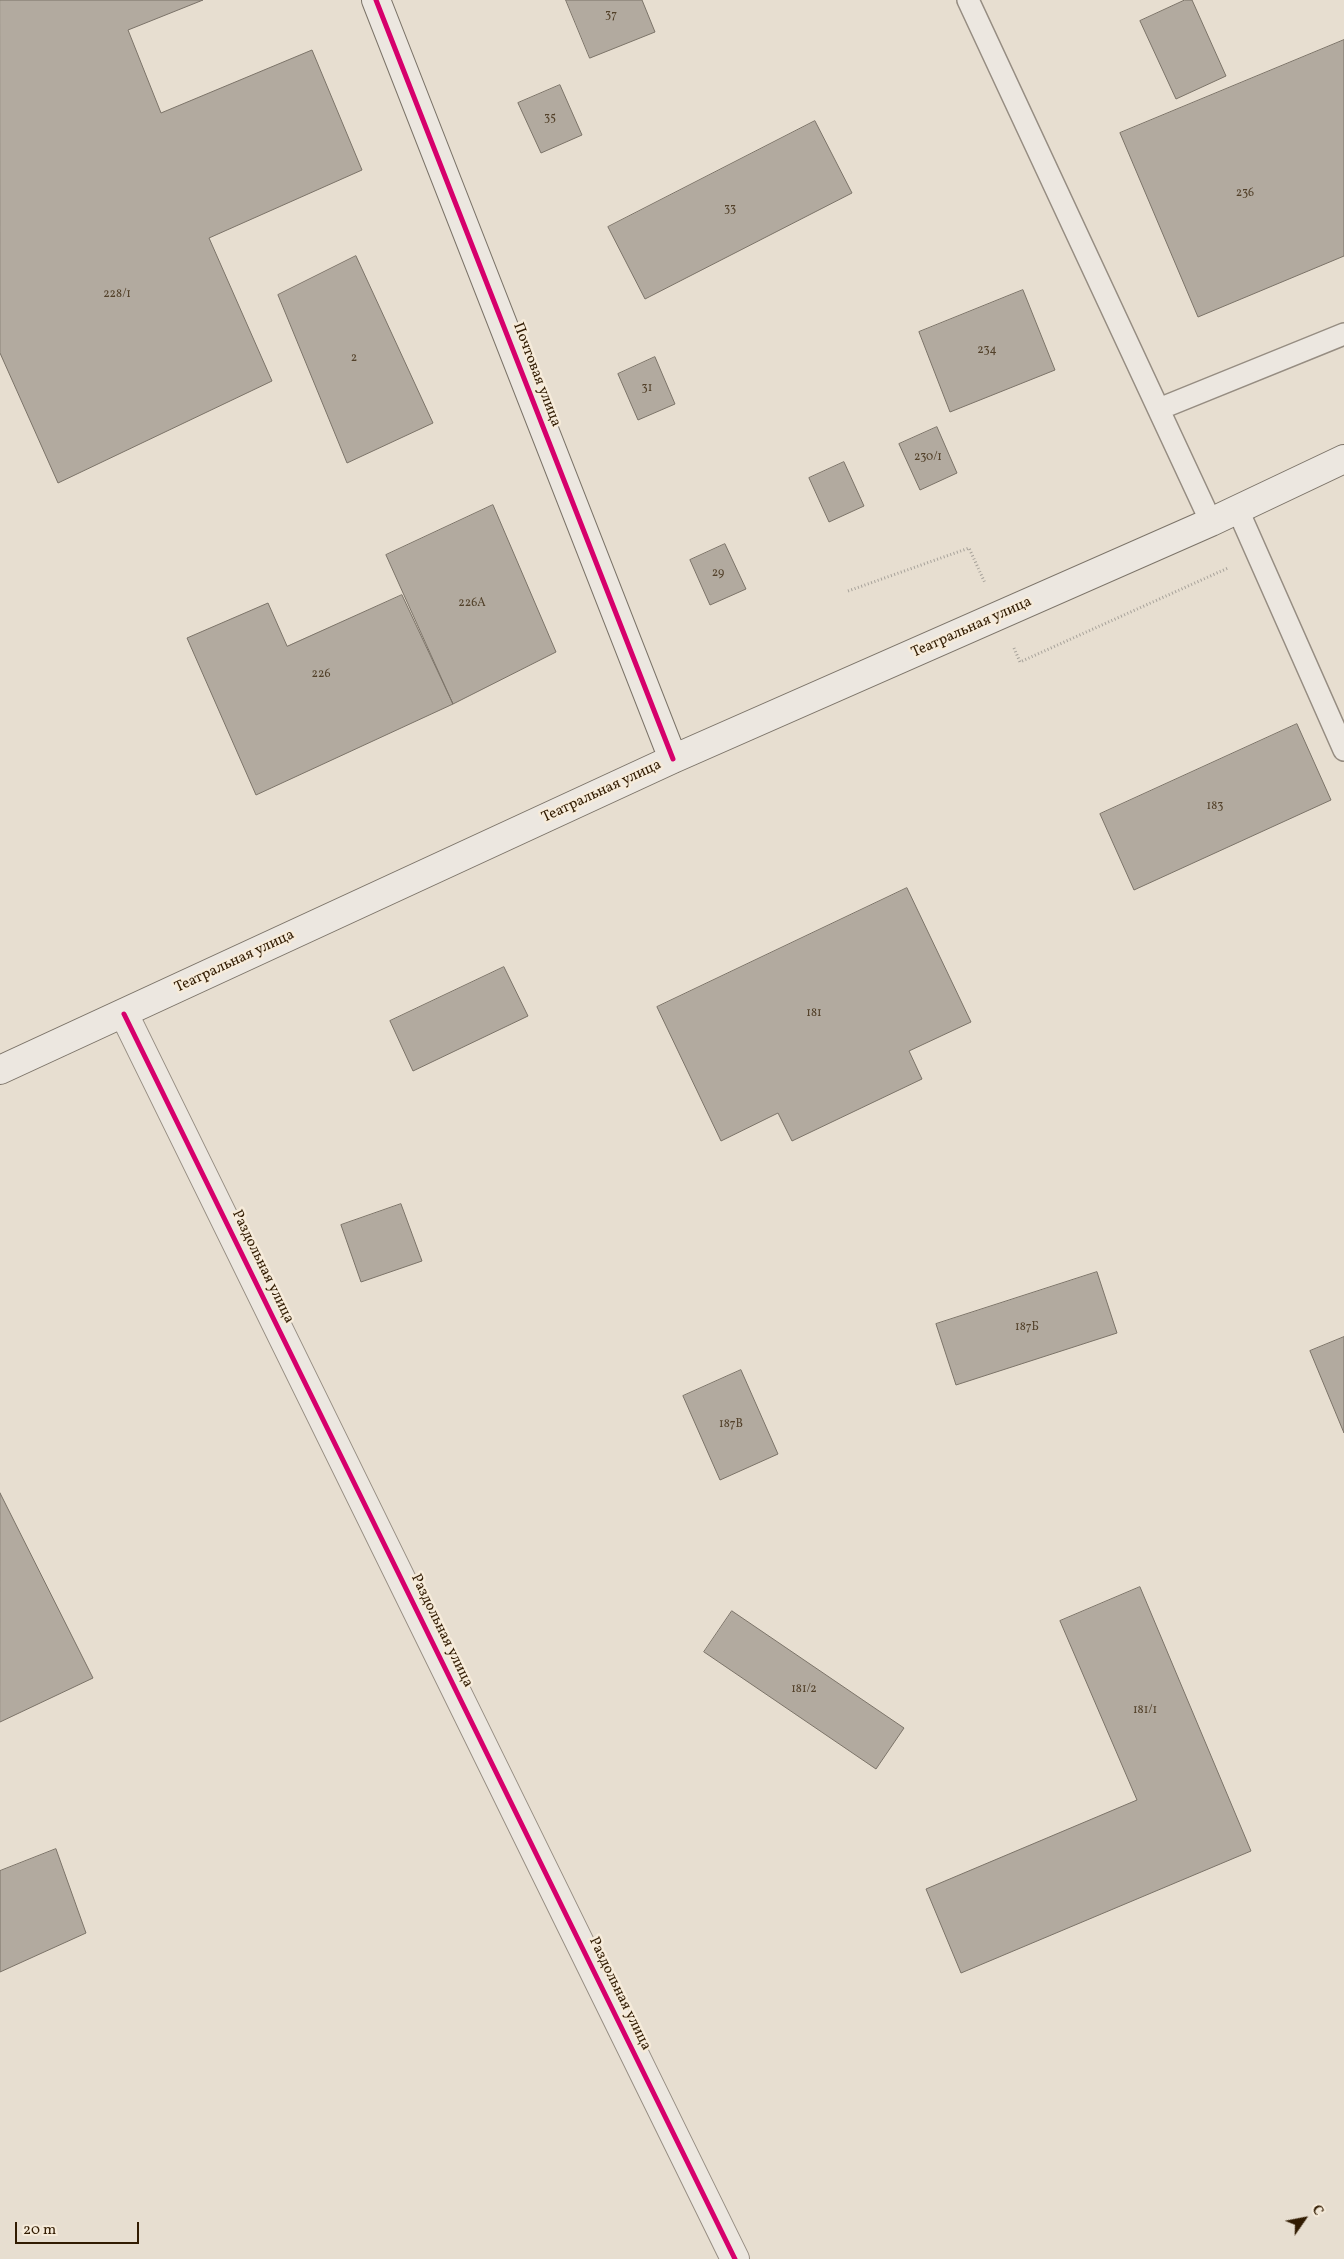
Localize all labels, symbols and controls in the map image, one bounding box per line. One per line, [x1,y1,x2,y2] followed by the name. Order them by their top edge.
[605,9,617,23] house number: 37
[544,112,556,126] house number: 35
[1236,187,1254,201] house number: 236
[724,203,736,217] house number: 33
[103,288,131,302] house number: 228/1
[508,320,564,430] street label: Почтовая улица
[977,344,997,358] house number: 234
[351,352,357,366] house number: 2
[642,382,652,396] house number: 31
[914,451,942,465] house number: 230/1
[712,567,724,581] house number: 29
[909,593,1035,663] street label: Театральная улица
[458,597,486,611] house number: 226А
[312,668,330,682] house number: 226
[539,756,665,828] street label: Театральная улица
[1207,800,1223,814] house number: 183
[172,926,298,998] street label: Театральная улица
[806,1007,822,1021] house number: 181
[227,1207,297,1327] street label: Раздольная улица
[1015,1321,1039,1335] house number: 187Б
[719,1418,743,1432] house number: 187В
[406,1571,476,1691] street label: Раздольная улица
[791,1683,817,1697] house number: 181/2
[1133,1704,1157,1718] house number: 181/1
[584,1934,654,2054] street label: Раздольная улица
[1279,2194,1329,2244] north arrow
[1307,2202,1327,2220] text: С
[18,2212,141,2244] scale bar
[23,2220,56,2241] text: 20 m

